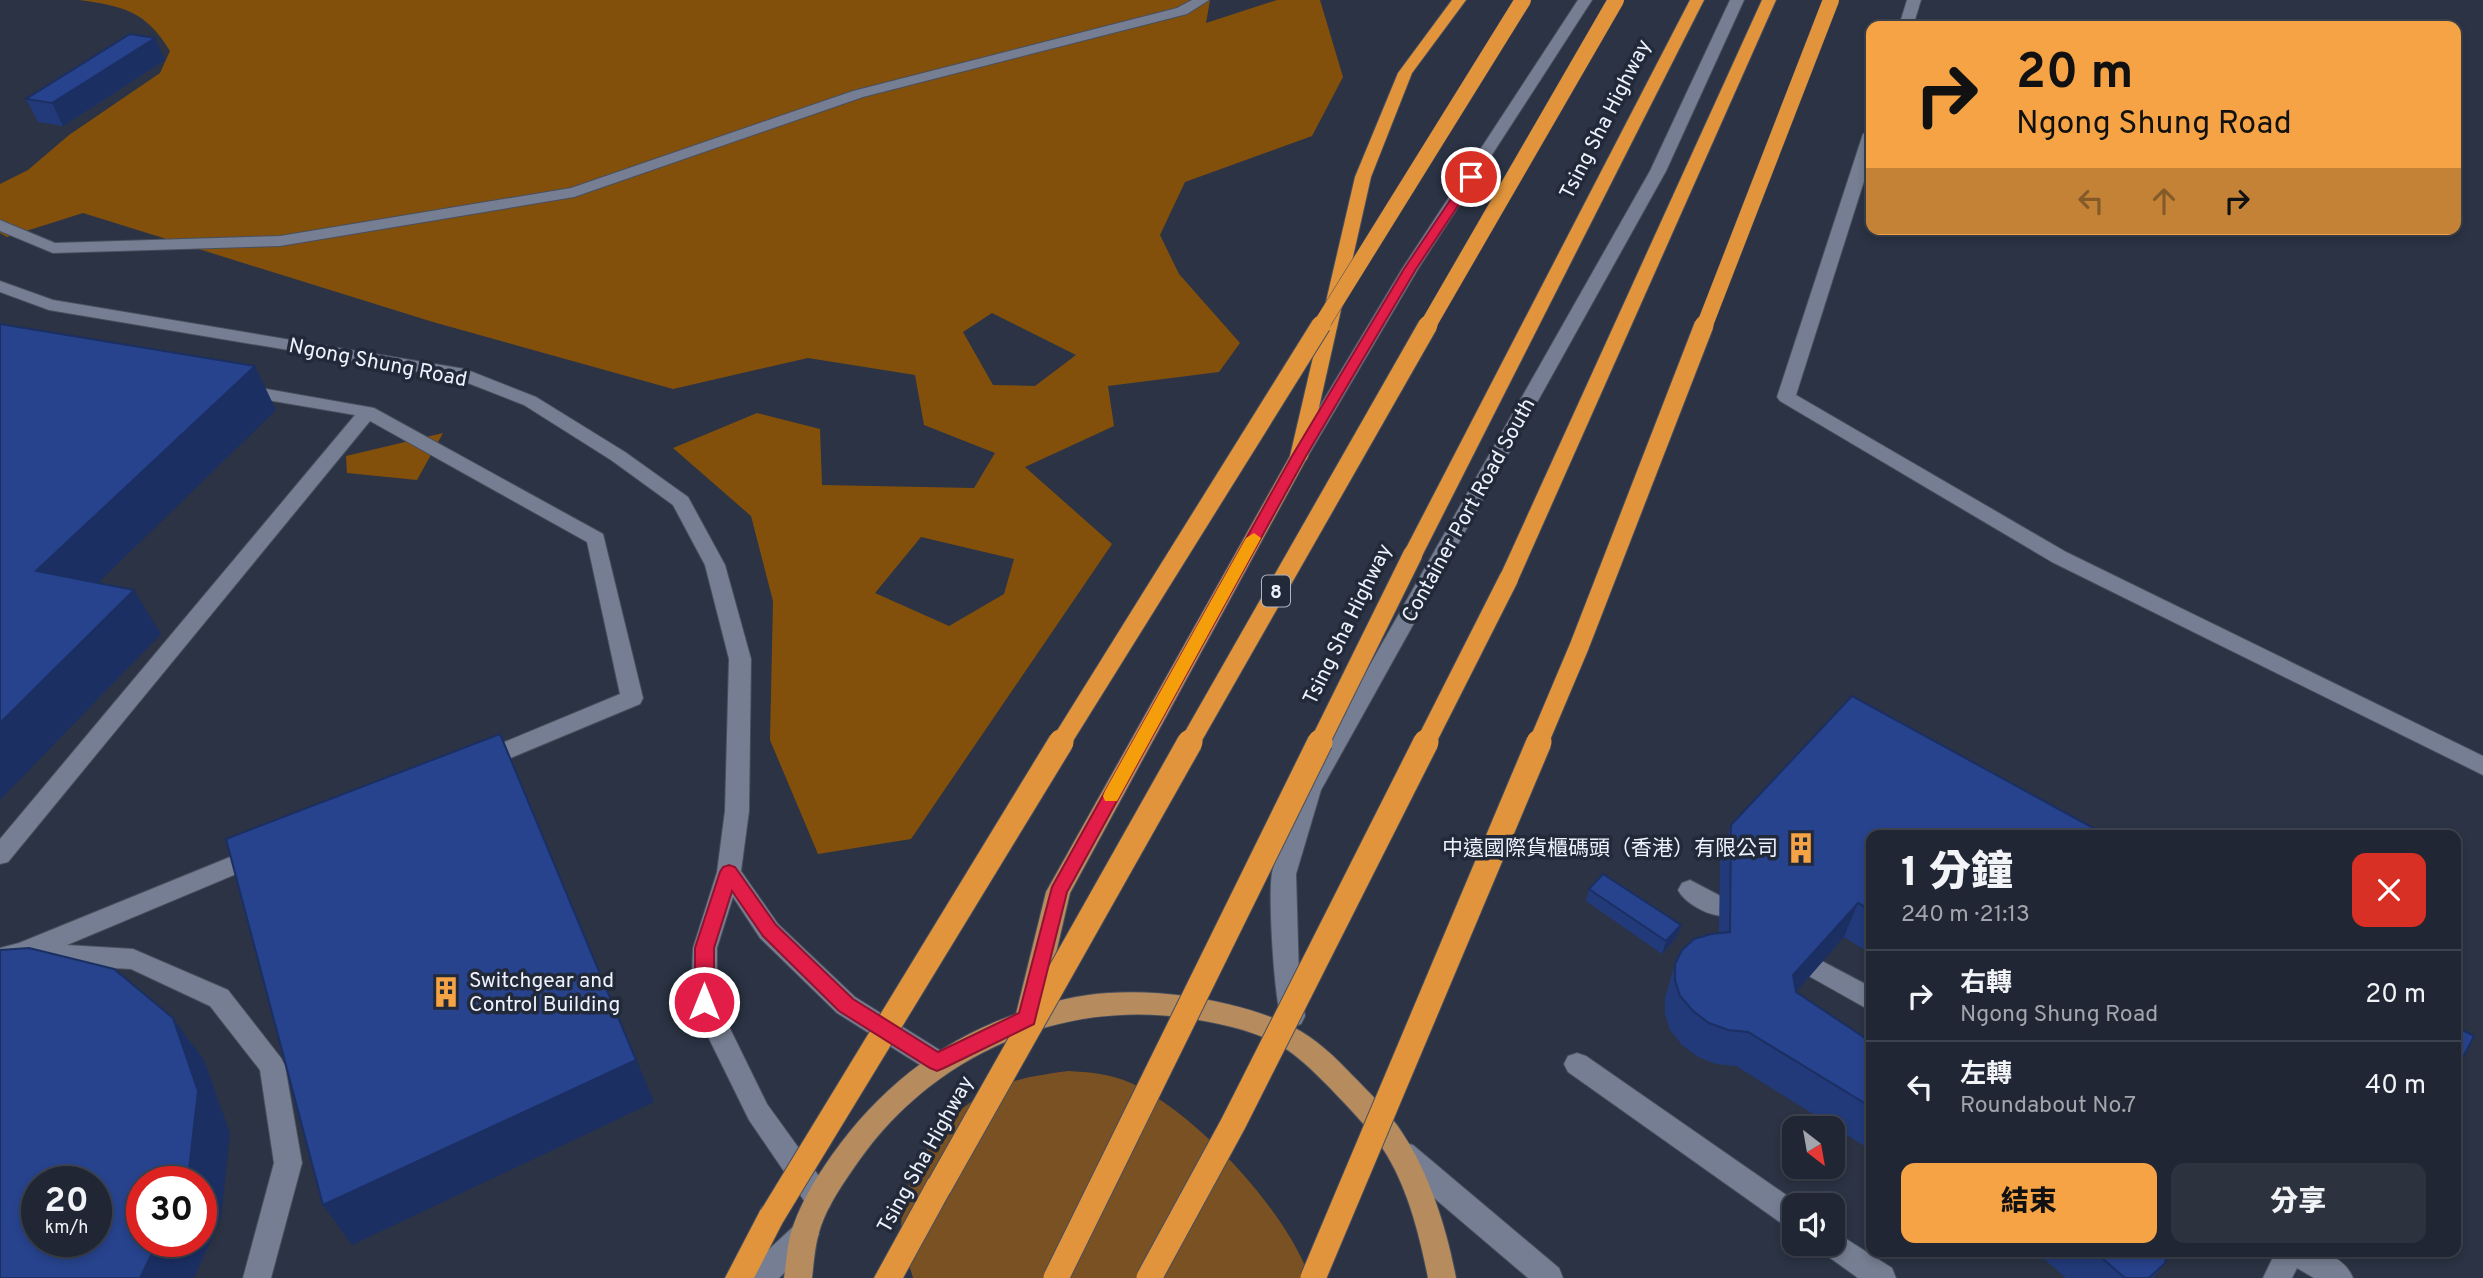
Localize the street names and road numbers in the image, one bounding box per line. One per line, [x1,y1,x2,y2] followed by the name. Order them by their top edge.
[1554,35,1658,204] street label: Tsing Sha Highway
[286,333,469,394] street label: Ngong Shung Road
[1396,394,1542,628] street label: Container Port Road South
[1298,540,1399,710] street label: Tsing Sha Highway
[1262,576,1290,606] road number: 8
[872,1071,981,1238] street label: Tsing Sha Highway

